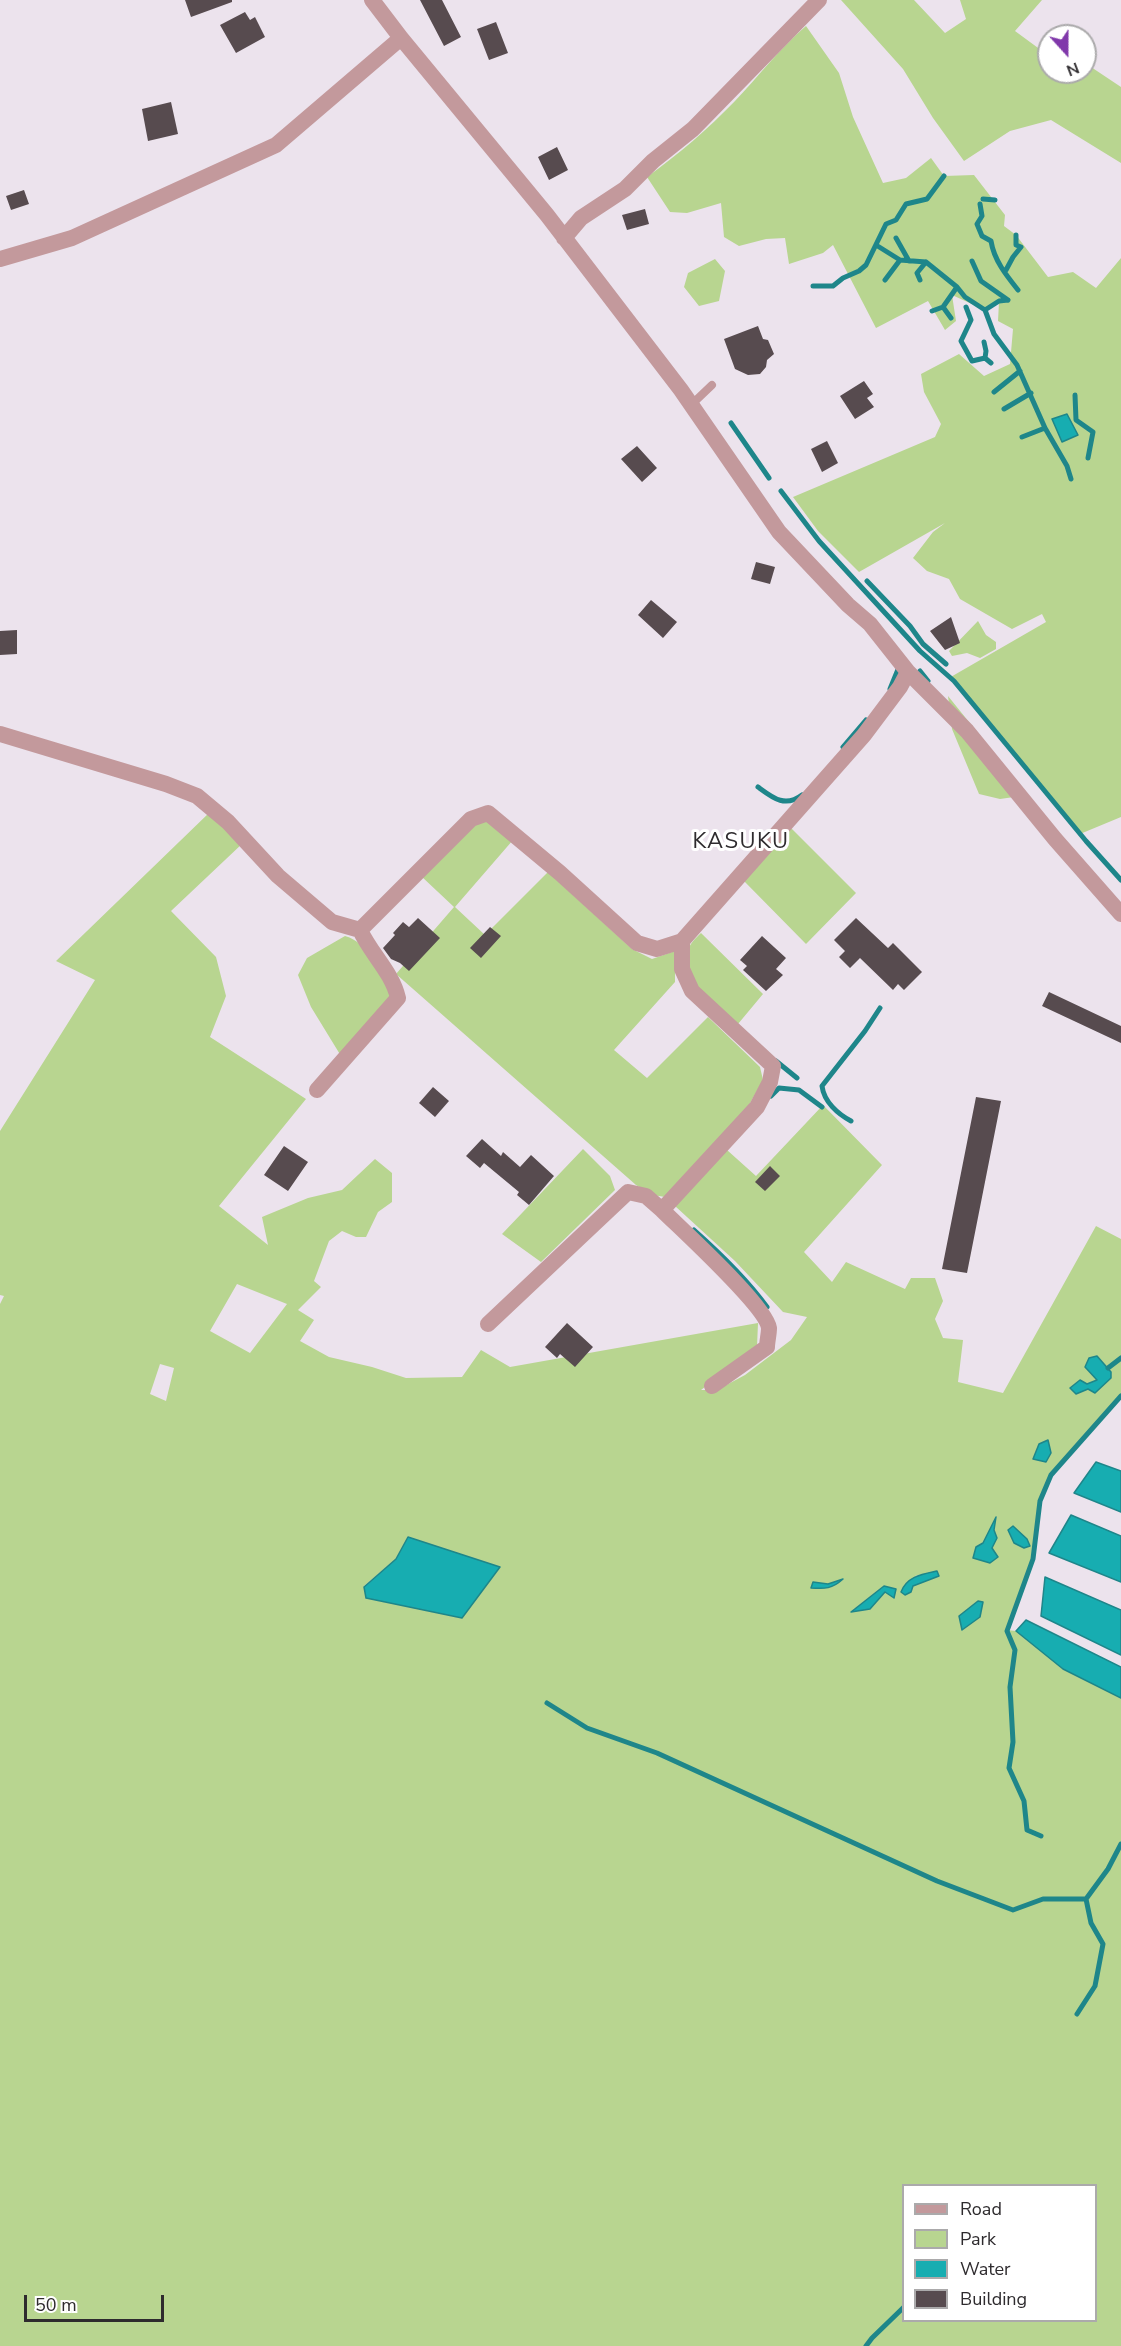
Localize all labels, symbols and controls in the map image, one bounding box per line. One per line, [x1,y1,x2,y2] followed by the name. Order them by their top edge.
[1037,24,1097,84] north arrow
[1063,57,1082,81] text: N
[692,830,790,856] district label: KASUKU
[902,2184,1097,2322] legend
[960,2197,1002,2221] text: Road
[960,2227,996,2251] text: Park
[960,2257,1011,2281] text: Water
[27,2283,166,2321] scale bar
[960,2287,1027,2311] text: Building
[35,2293,77,2317] text: 50 m

